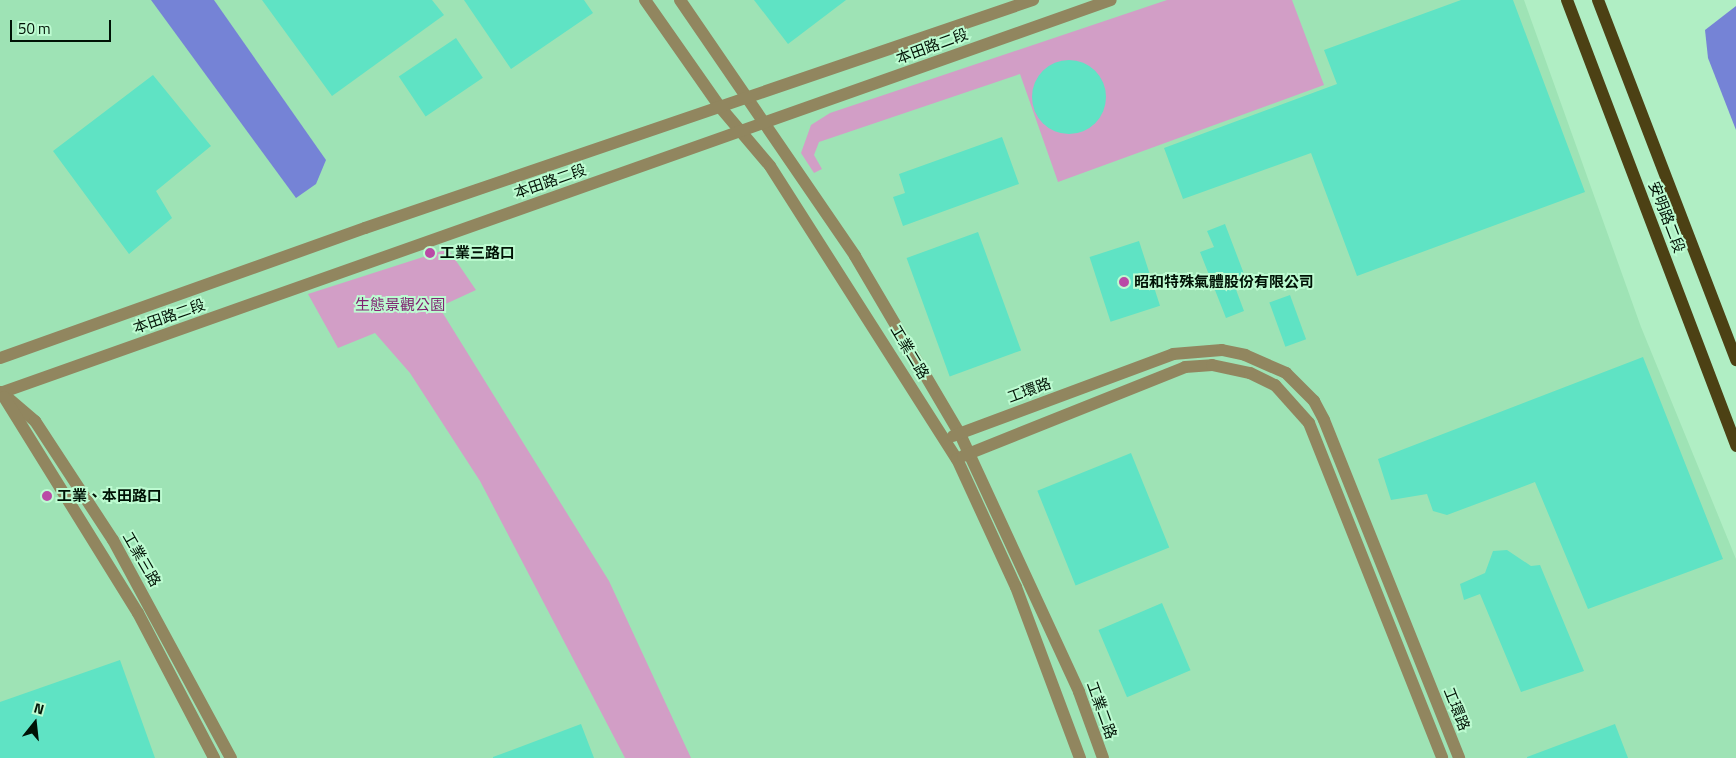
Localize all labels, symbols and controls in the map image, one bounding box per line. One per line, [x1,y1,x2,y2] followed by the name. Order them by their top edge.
[12,10,114,42] scale bar
[18,17,51,40] text: 50 m
[894,25,970,67] street label: 本田路二段
[512,160,588,202] street label: 本田路二段
[1645,179,1689,255] street label: 安明路二段
[440,244,515,262] place label: 工業三路口
[424,247,436,259] marker: 工業三路口
[1134,273,1314,291] place label: 昭和特殊氣體股份有限公司
[1118,276,1130,288] marker: 昭和特殊氣體股份有限公司
[131,295,207,337] street label: 本田路二段
[355,296,445,314] park label: 生態景觀公園
[887,322,933,382] street label: 工業二路
[1005,374,1053,406] street label: 工環路
[57,487,162,505] place label: 工業、本田路口
[41,490,53,502] marker: 工業、本田路口
[119,529,165,589] street label: 工業三路
[1083,679,1121,741] street label: 工業二路
[1440,685,1474,733] street label: 工環路
[32,697,47,720] text: N
[10,698,60,748] north arrow

